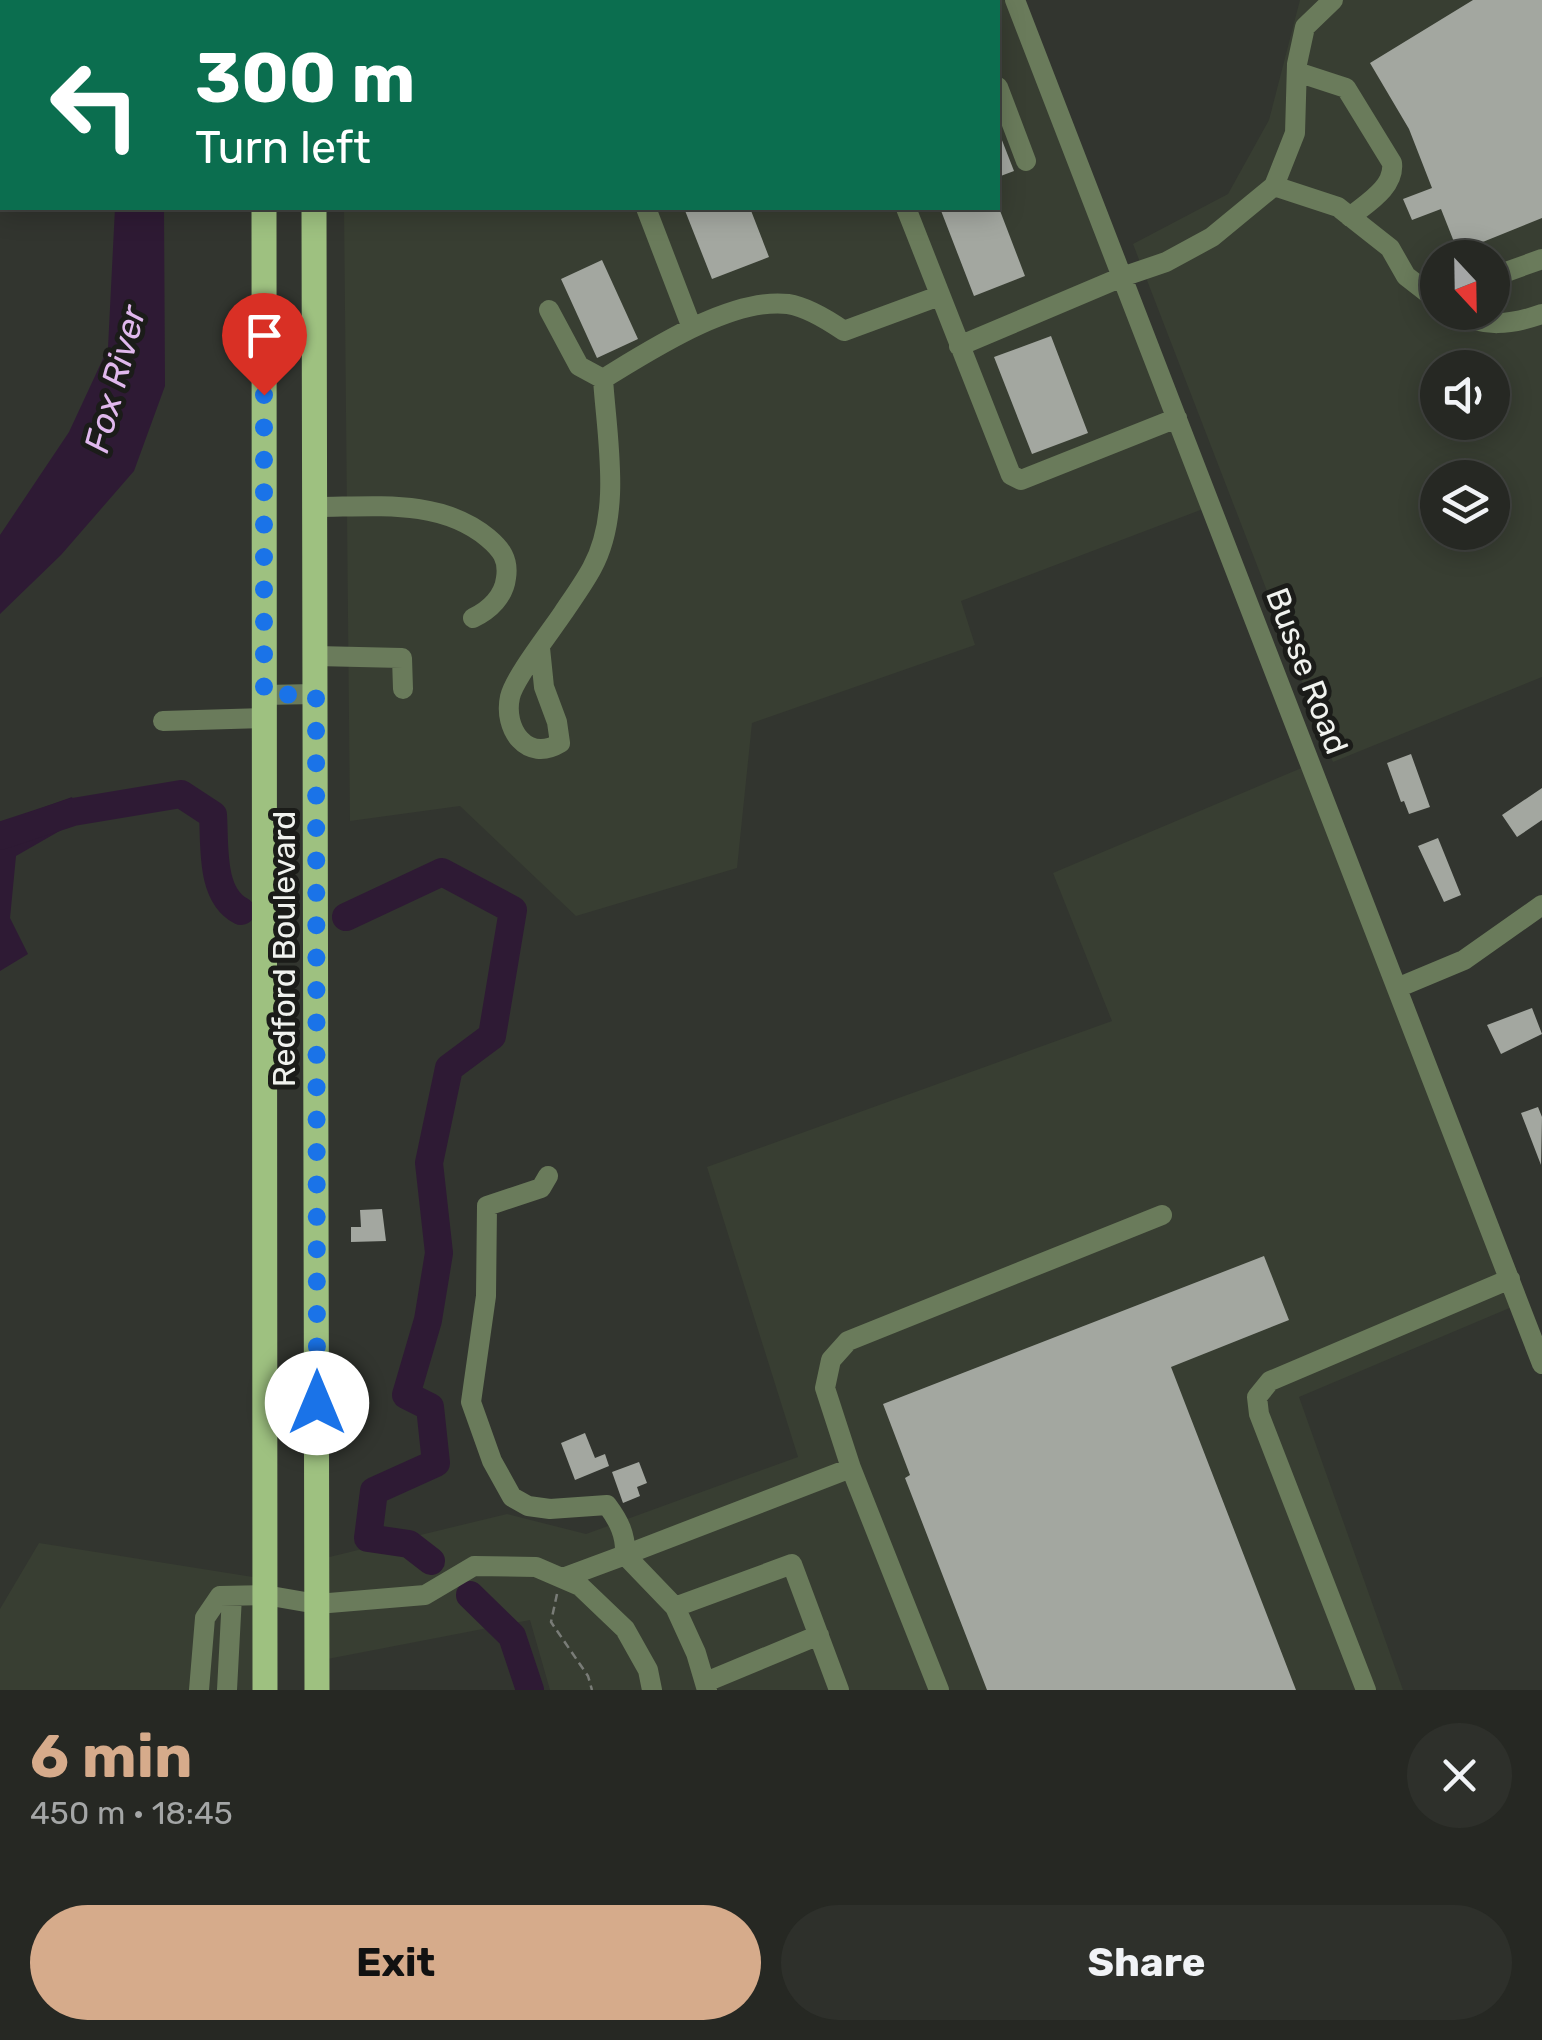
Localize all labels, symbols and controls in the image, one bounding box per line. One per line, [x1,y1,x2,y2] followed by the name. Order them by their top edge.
[195,37,415,120] text: 300 m
[30,40,160,170] icon: left
[195,121,371,174] text: Turn left
[1420,240,1510,330] north arrow
[1420,240,1510,550] map controls
[222,293,307,396] pin
[75,299,155,457] water label: Fox River
[237,308,292,363] icon: arrive
[1420,350,1510,440] button: sound
[1420,460,1510,550] button: layers
[1258,583,1356,759] street label: Busse Road
[265,811,303,1087] street label: Redford Boulevard
[265,1351,369,1455] position arrow
[30,1721,193,1792] text: 6 min
[1407,1723,1512,1828] button: close
[30,1794,233,1832] text: 450 m · 18:45
[30,1905,761,2020] button: Exit
[781,1905,1512,2020] button: Share

